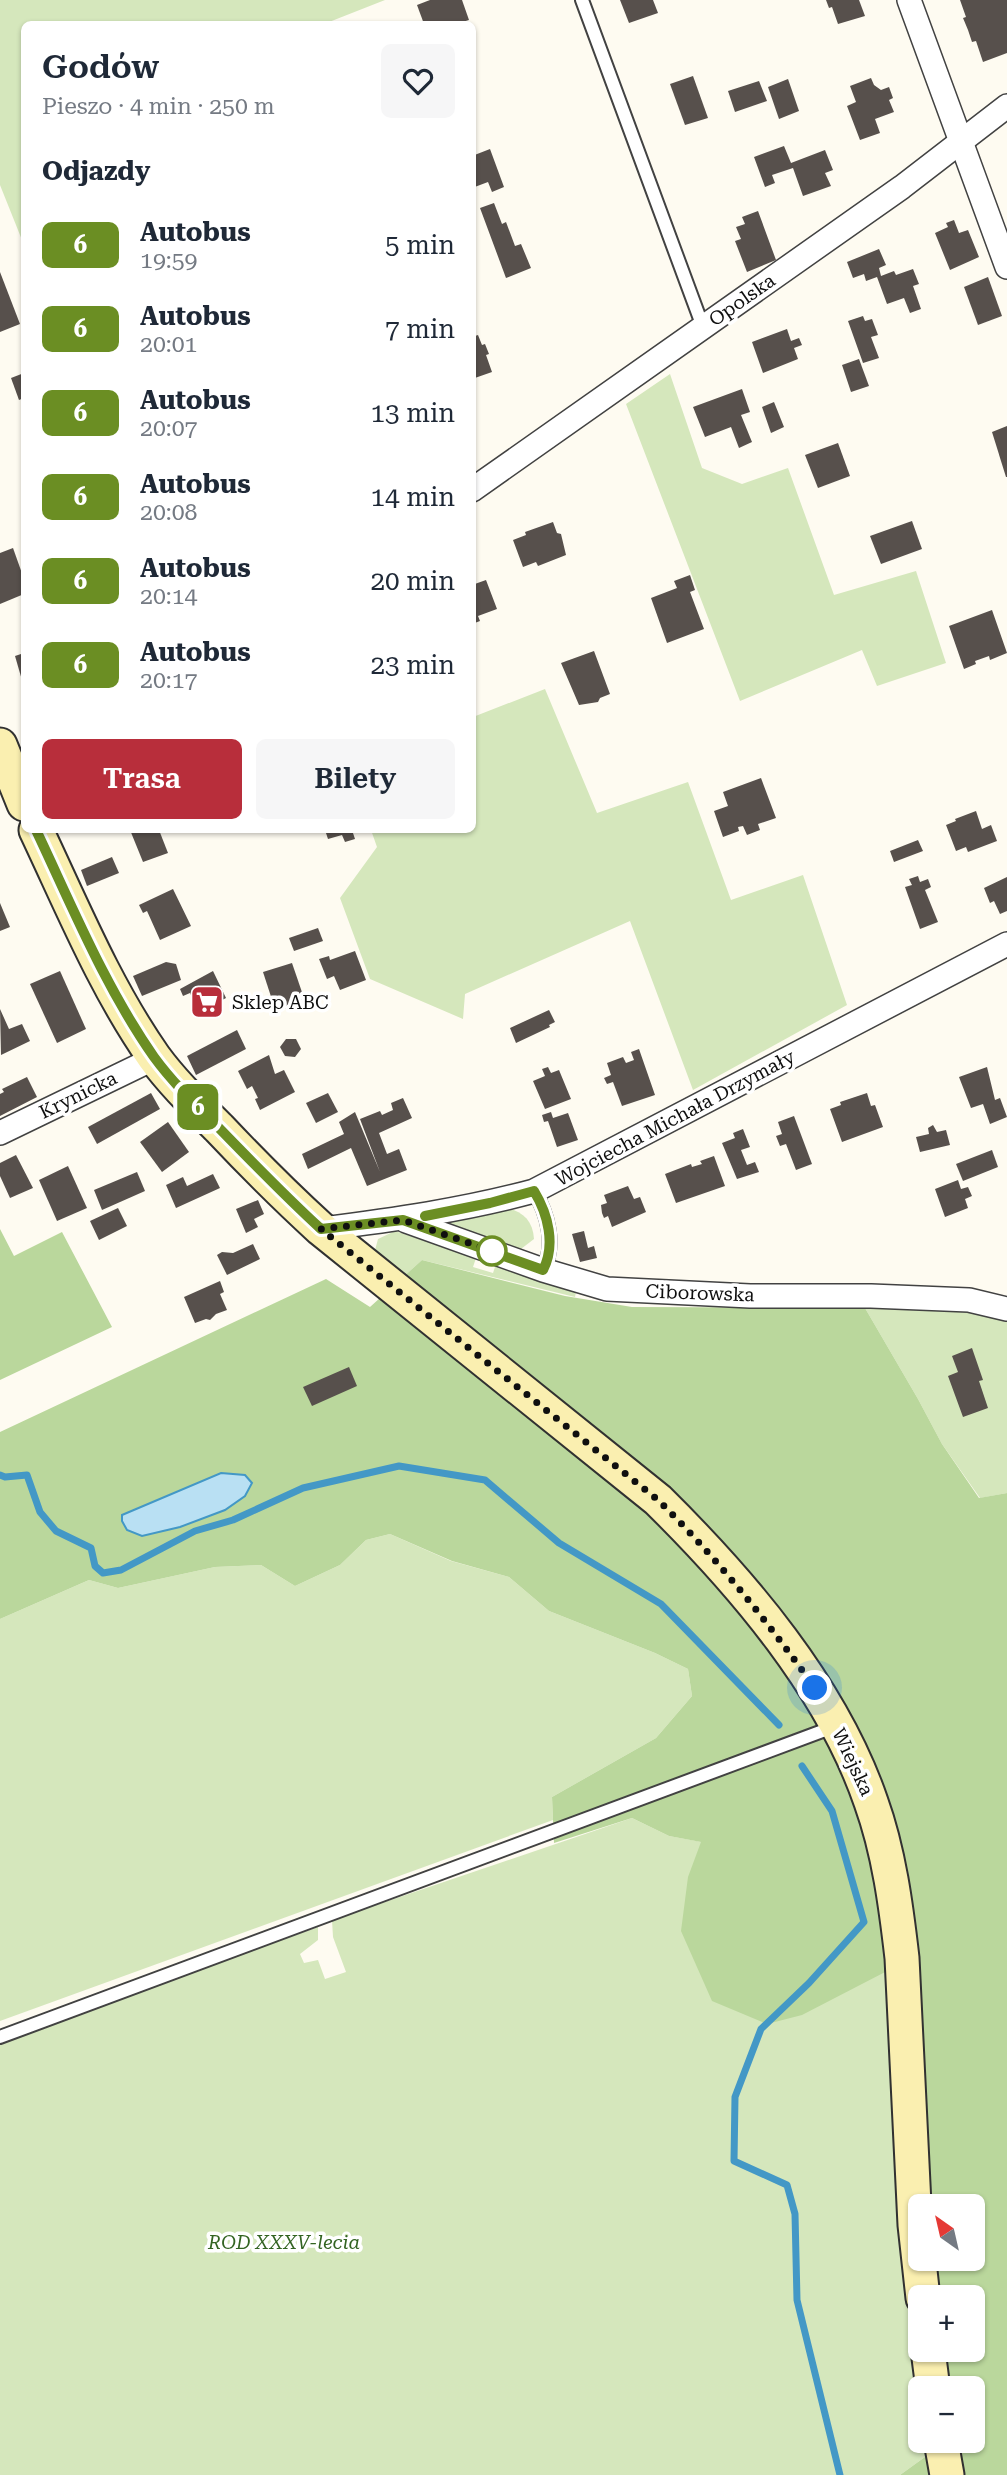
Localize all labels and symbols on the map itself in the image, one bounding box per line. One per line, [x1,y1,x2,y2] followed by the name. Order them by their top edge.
[704,268,780,331] street label: Opolska
[188,983,226,1021] supermarket icon: Sklep ABC
[232,991,329,1014] place label: Sklep ABC
[551,1045,799,1191] street label: Wojciecha Michała Drzymały
[35,1066,121,1124] street label: Krynicka
[175,1084,221,1130] line badge: 6
[477,1236,507,1266] unlabelled marker
[645,1280,756,1306] street label: Ciborowska
[797,1670,832,1705] your location
[827,1724,879,1800] street label: Wiejska
[908,2194,985,2272] north arrow
[207,2231,360,2254] park label: ROD XXXV-lecia

